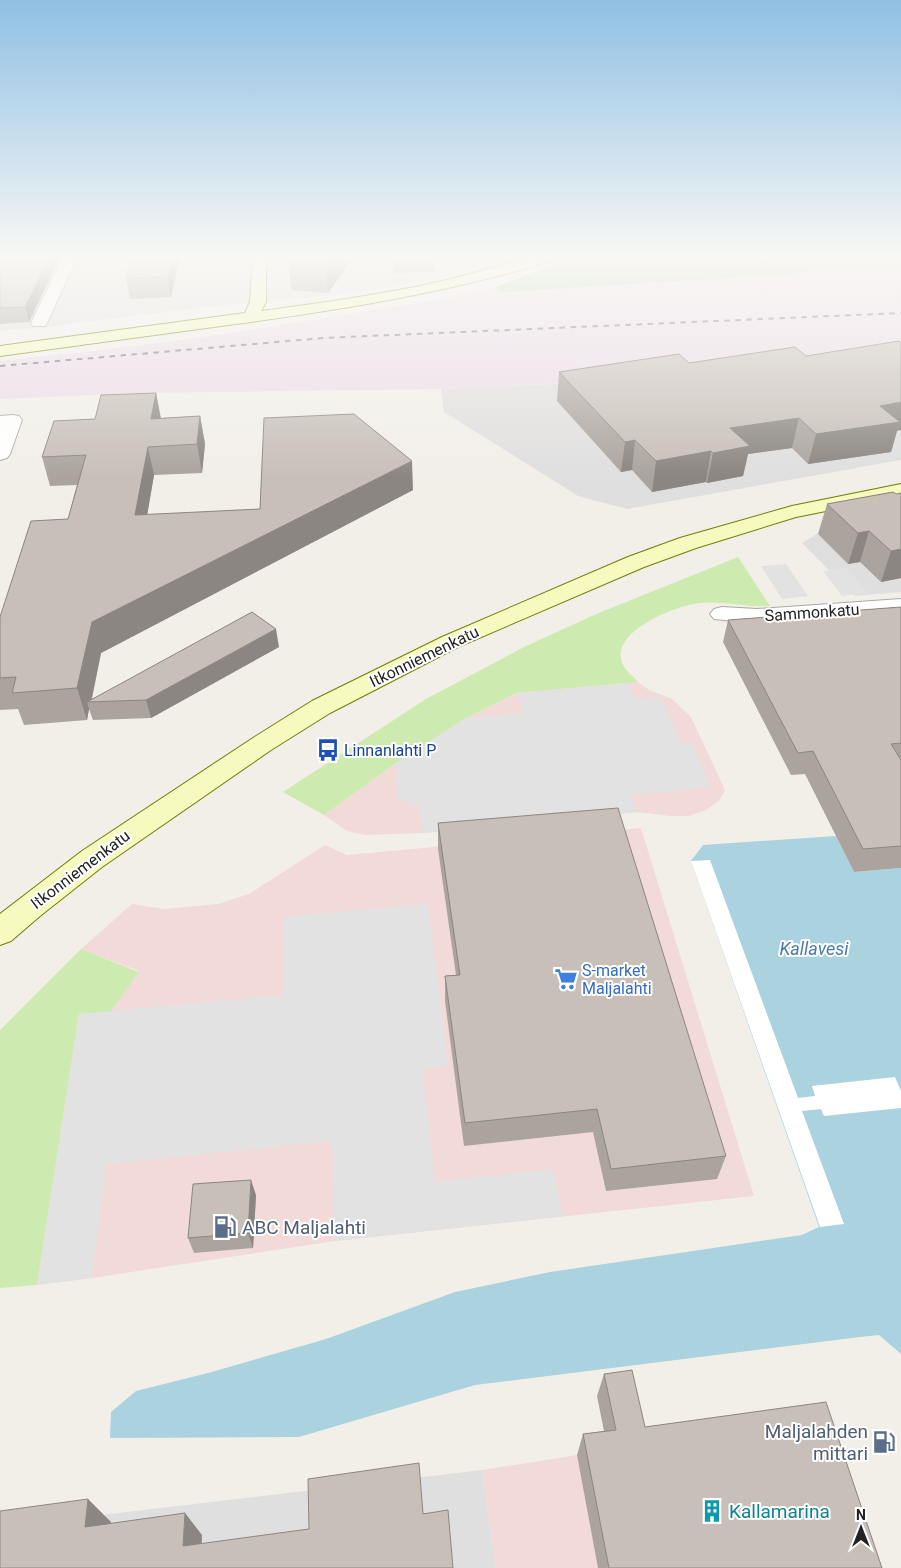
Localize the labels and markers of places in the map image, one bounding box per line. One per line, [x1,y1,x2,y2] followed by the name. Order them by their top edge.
[315,737,341,763] bus stop icon: Linnanlahti P
[344,741,436,760] place label: Linnanlahti P
[582,961,652,998] place label: S-market Maljalahti
[553,966,579,992] supermarket icon: S-market Maljalahti
[212,1214,238,1240] fuel station icon: ABC Maljalahti
[242,1216,366,1239] place label: ABC Maljalahti
[765,1420,868,1465] place label: Maljalahden mittari
[871,1429,897,1455] fuel station icon: Maljalahden mittari
[699,1498,725,1524] building icon: Kallamarina
[729,1500,830,1523] place label: Kallamarina

